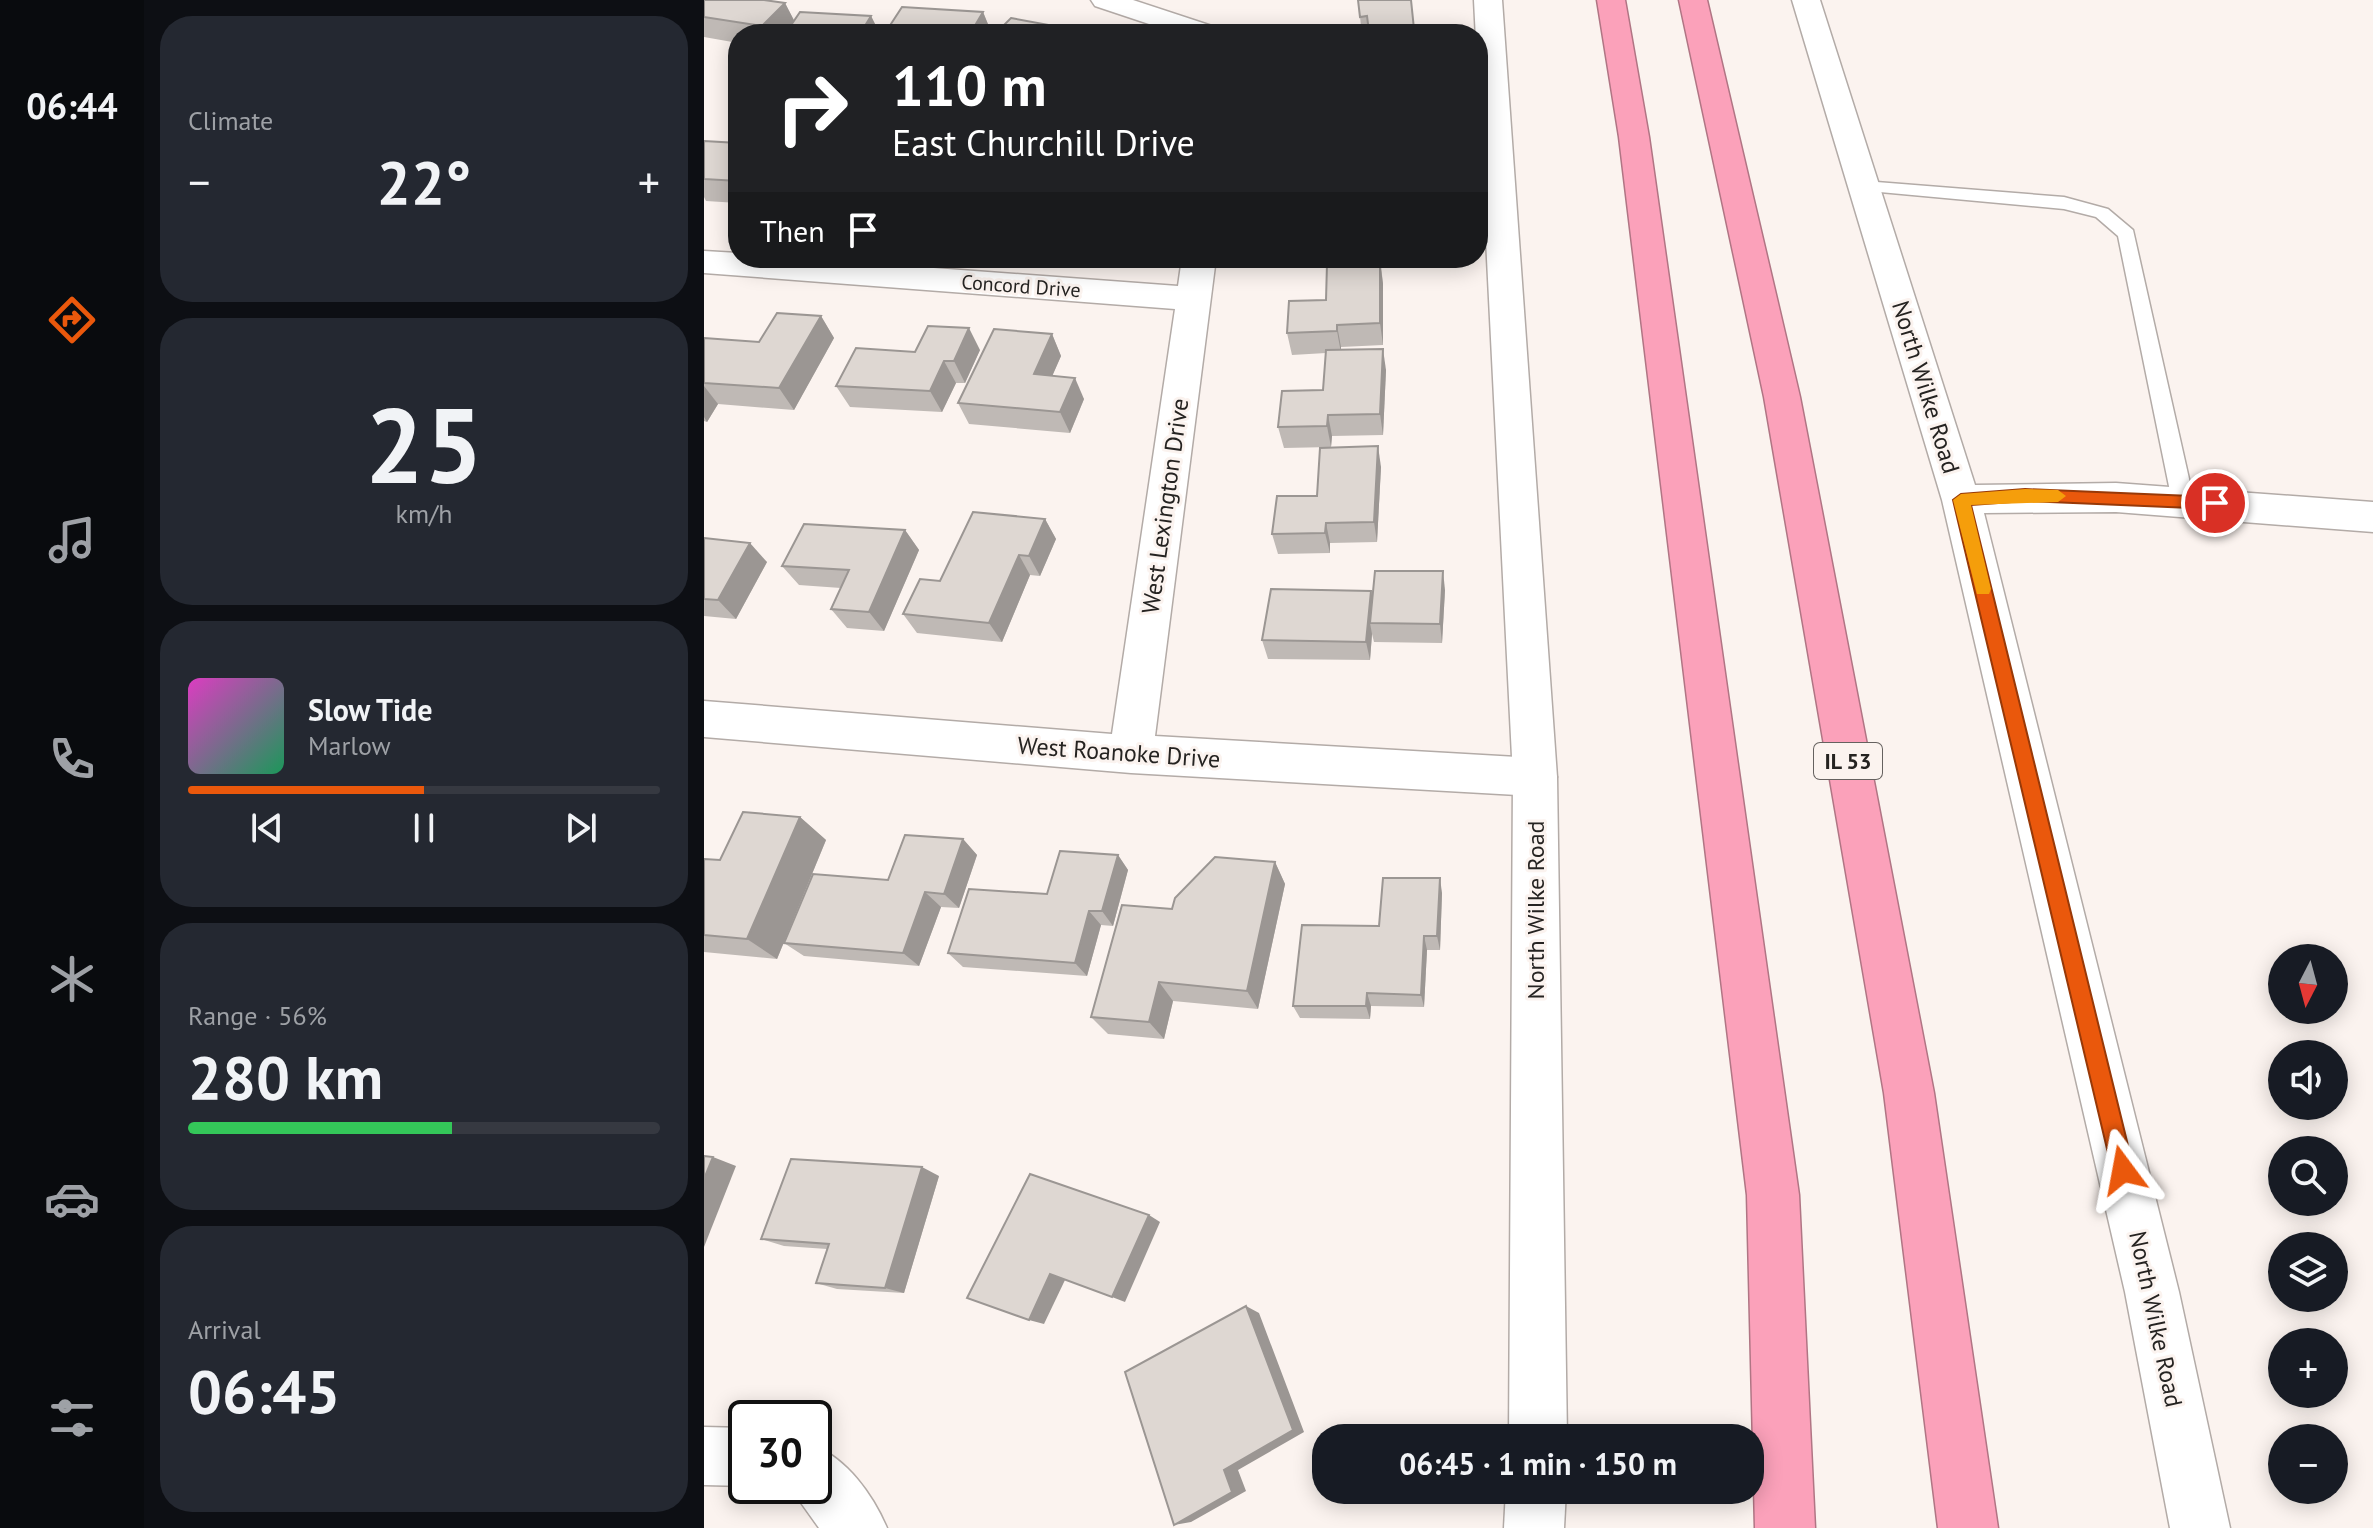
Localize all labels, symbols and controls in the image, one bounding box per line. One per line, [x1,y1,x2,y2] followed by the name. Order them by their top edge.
[892,49,1047,121] text: 110 m
[760,56,864,160] icon: right
[26,82,118,129] text: 06:44
[188,104,273,137] text: Climate
[892,119,1195,166] text: East Churchill Drive
[377,143,471,221] text: 22°
[188,153,210,210] text: −
[638,153,660,210] text: +
[841,208,885,252] icon: arrive
[760,211,825,250] text: Then
[961,269,1081,303] street label: Concord Drive
[44,292,100,348] icon: directions
[1885,297,1967,477] street label: North Wilke Road
[365,377,483,512] text: 25
[1135,396,1195,616] street label: West Lexington Drive
[2181,469,2249,537] pin
[2193,481,2237,525] icon: arrive
[396,497,453,530] text: km/h
[44,512,100,568] icon: music
[308,690,433,729] text: Slow Tide
[308,729,391,762] text: Marlow
[1017,729,1221,775] street label: West Roanoke Drive
[44,731,100,787] icon: phone
[1814,743,1882,779] road number: IL 53
[245,806,289,850] icon: previous
[402,806,446,850] icon: pause
[559,806,603,850] icon: next
[1520,820,1551,1000] street label: North Wilke Road
[2268,944,2348,1024] north arrow
[2268,944,2348,1504] map controls
[44,951,100,1007] icon: climate
[188,999,327,1032] text: Range · 56%
[188,1038,383,1116] text: 280 km
[2268,1040,2348,1120] button: sound
[2081,1128,2165,1212] position arrow
[2268,1136,2348,1216] button: search
[44,1171,100,1227] icon: car
[2122,1228,2190,1410] street label: North Wilke Road
[2268,1232,2348,1312] button: layers
[188,1313,261,1346] text: Arrival
[2268,1328,2348,1408] button: +
[188,1352,340,1430] text: 06:45
[44,1390,100,1446] icon: filters
[728,1400,832,1504] speed limit sign: 30
[2268,1424,2348,1504] button: −
[1399,1444,1677,1483] text: 06:45 · 1 min · 150 m

